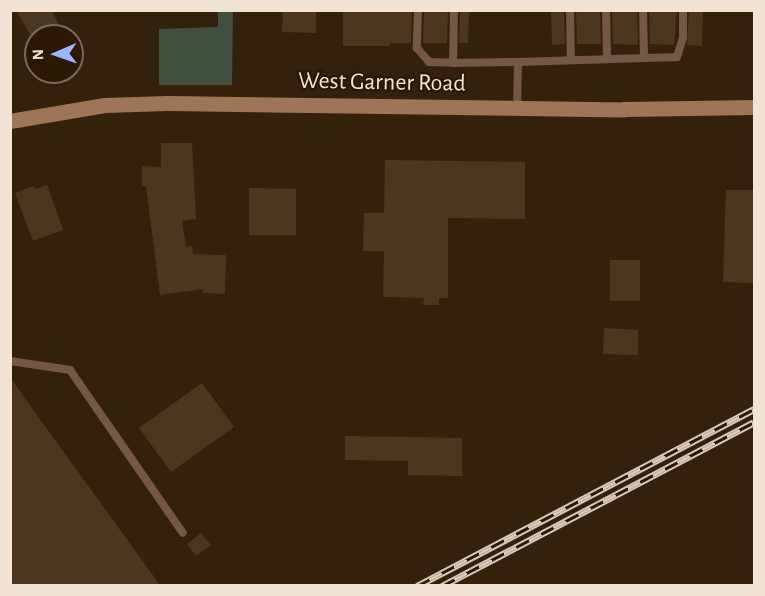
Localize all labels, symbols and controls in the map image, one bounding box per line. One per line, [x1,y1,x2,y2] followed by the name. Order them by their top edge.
[24,24,84,84] north arrow
[30,49,46,60] text: N
[298,67,466,99] street label: West Garner Road

